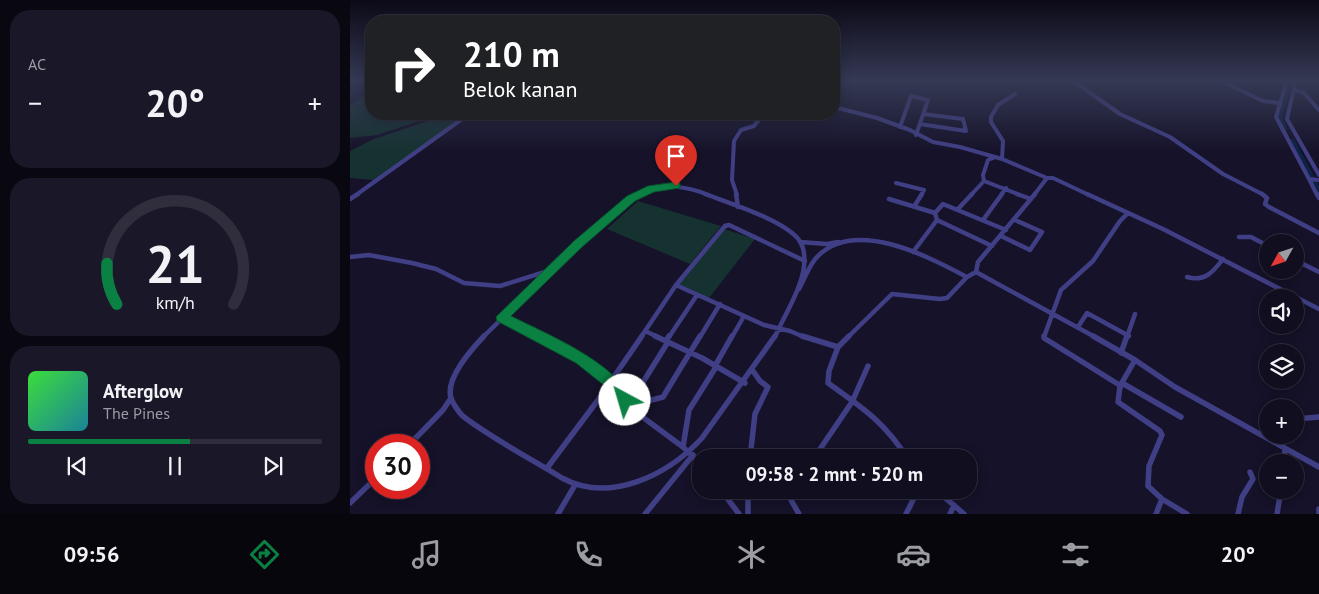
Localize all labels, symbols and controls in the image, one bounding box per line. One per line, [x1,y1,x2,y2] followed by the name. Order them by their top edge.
[463,31,560,77] text: 210 m
[380,35,445,100] icon: right
[28,54,46,74] text: AC
[463,75,577,103] text: Belok kanan
[145,78,205,127] text: 20°
[28,84,42,121] text: −
[308,84,322,121] text: +
[655,135,697,186] pin
[662,142,690,170] icon: arrive
[146,230,204,297] text: 21
[1259,234,1304,279] north arrow
[1259,234,1304,499] map controls
[1259,289,1304,334] button: sound
[155,291,195,314] text: km/h
[1259,344,1304,389] button: layers
[598,373,650,425] position arrow
[103,379,183,403] text: Afterglow
[1259,399,1304,444] button: +
[103,403,170,423] text: The Pines
[365,434,430,499] speed limit sign: 30
[63,452,91,480] icon: previous
[161,452,189,480] icon: pause
[259,452,287,480] icon: next
[1259,454,1304,499] button: −
[746,462,923,486] text: 09:58 · 2 mnt · 520 m
[247,537,282,572] icon: directions
[409,537,444,572] icon: music
[571,537,606,572] icon: phone
[734,537,769,572] icon: climate
[896,537,931,572] icon: car
[1058,537,1093,572] icon: filters
[64,540,119,568] text: 09:56
[1221,540,1255,568] text: 20°

